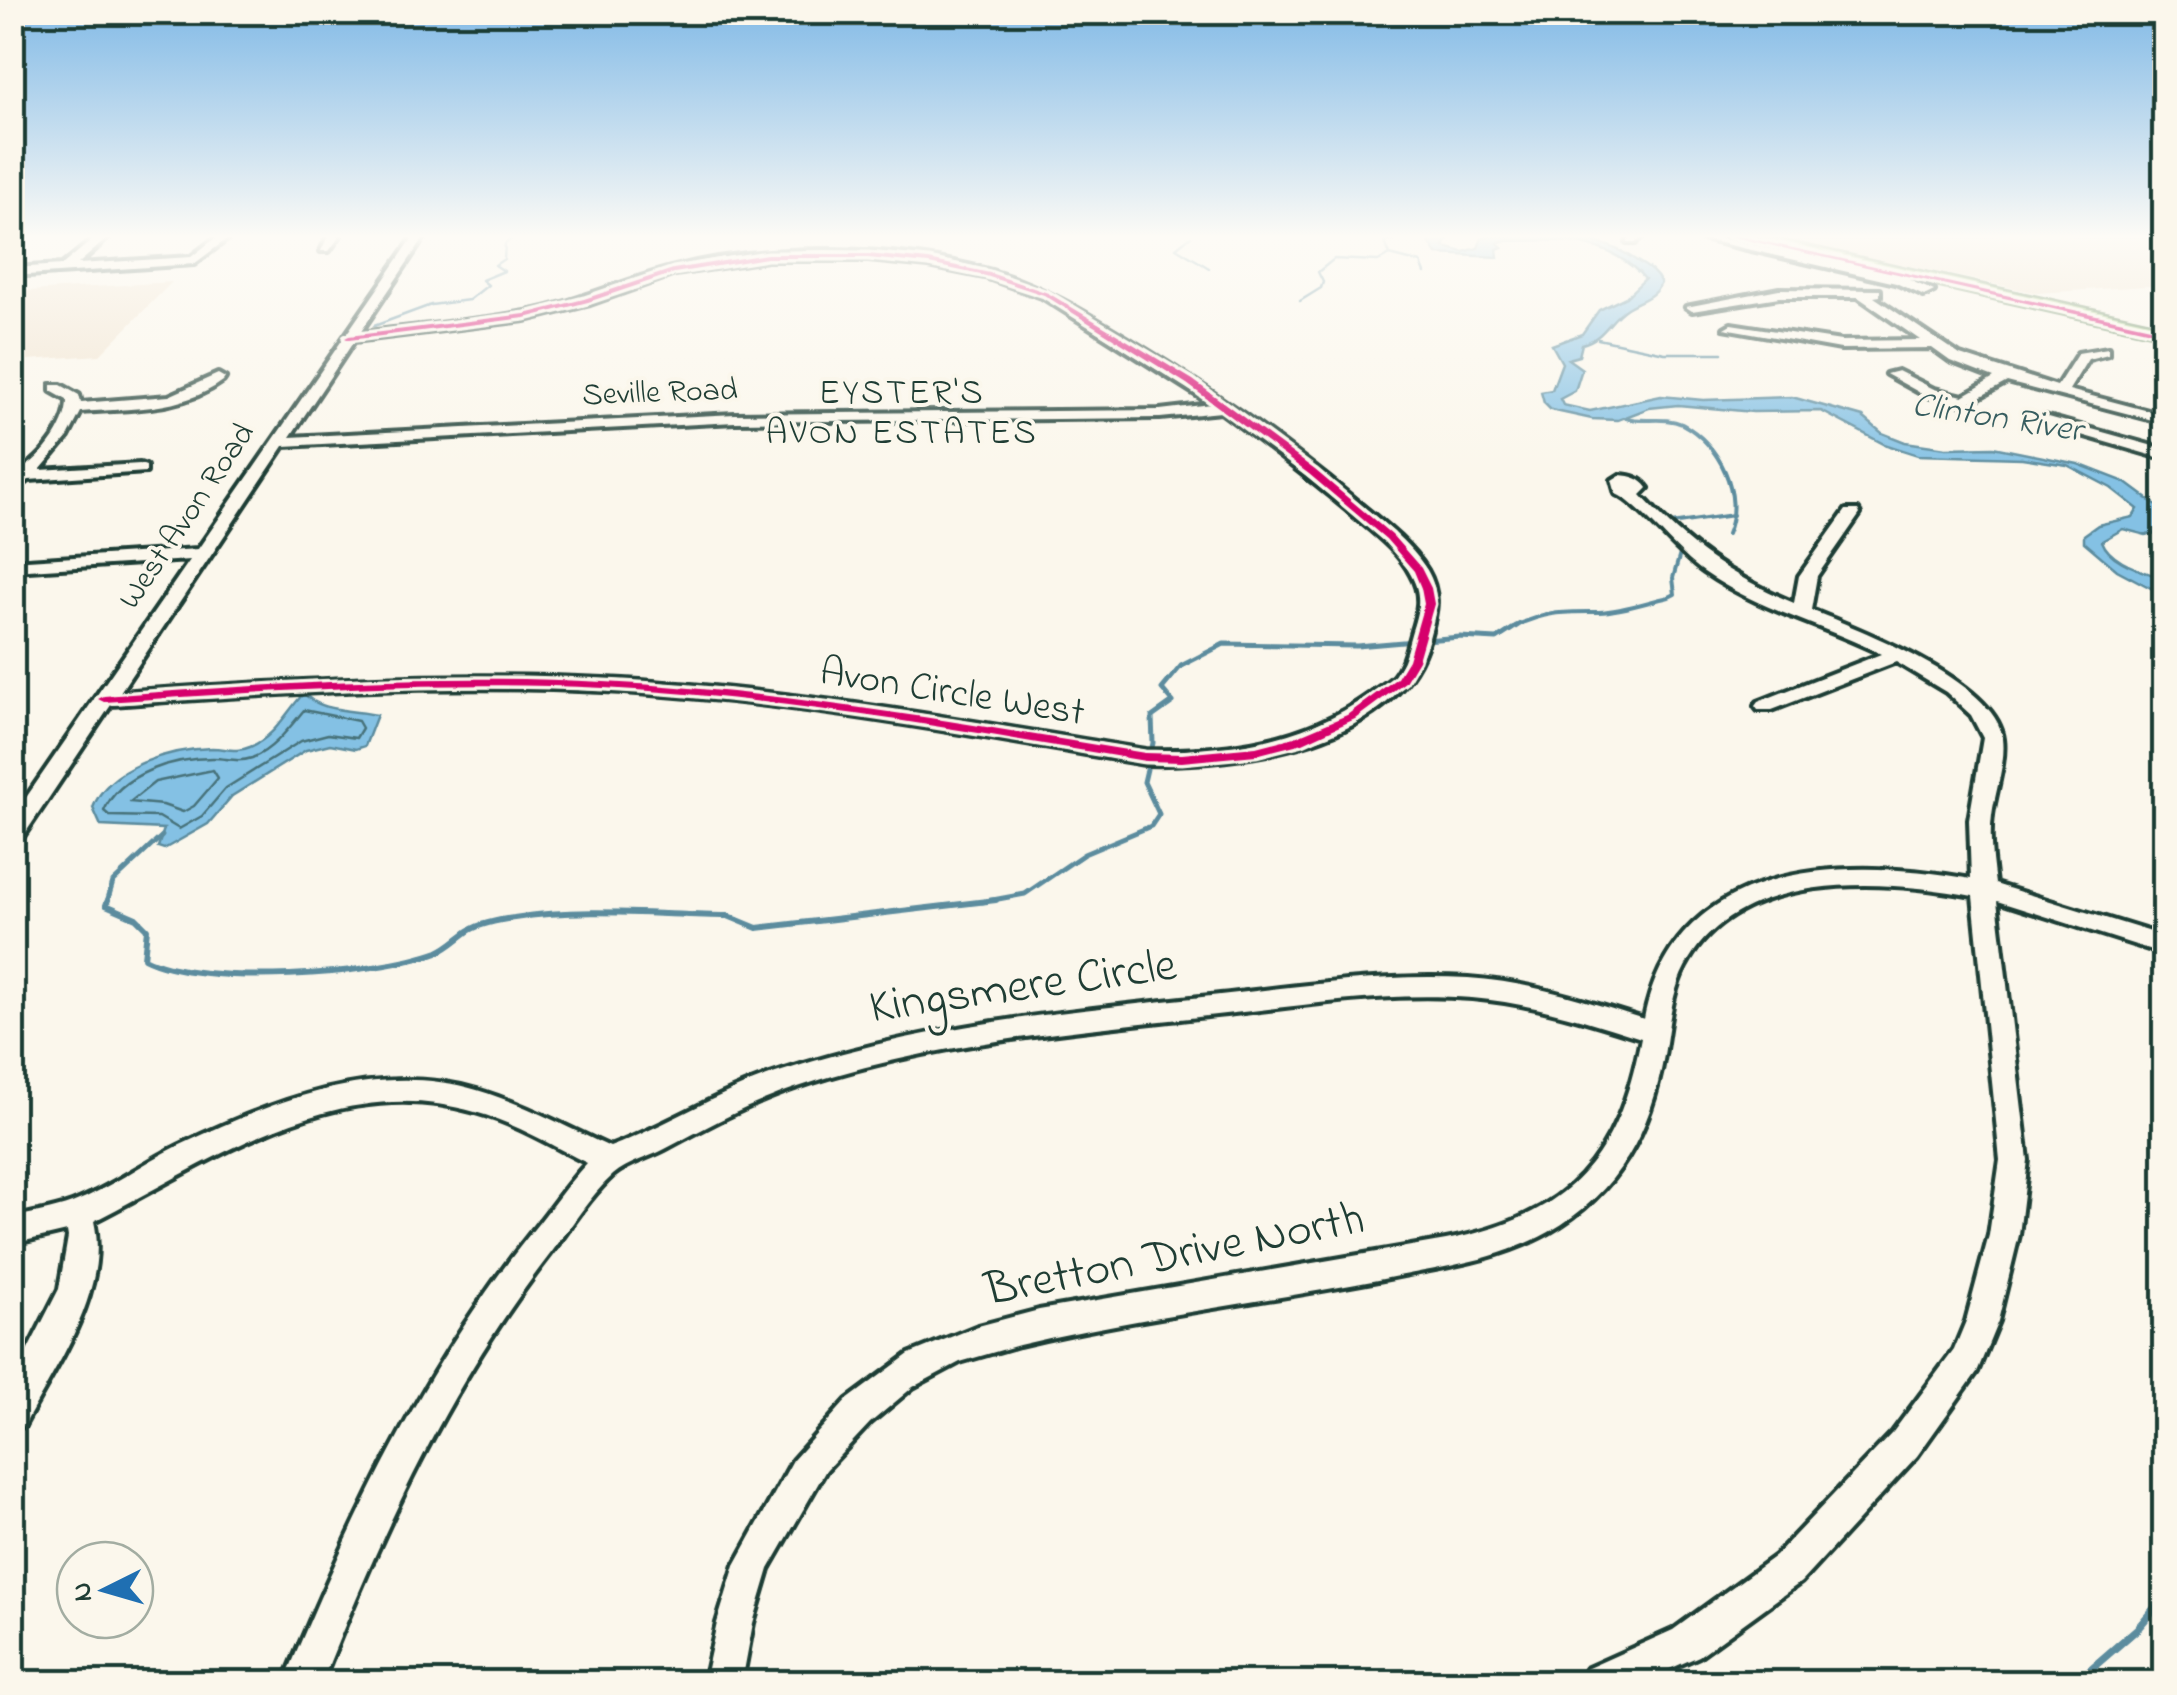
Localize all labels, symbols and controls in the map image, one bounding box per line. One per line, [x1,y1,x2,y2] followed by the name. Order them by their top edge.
[581,368,739,420] street label: Seville Road
[766,369,1038,460] district label: EYSTER'S AVON ESTATES
[1908,380,2090,458] water label: Clinton River
[108,414,268,620] street label: West Avon Road
[815,644,1089,744] street label: Avon Circle West
[865,932,1182,1045] street label: Kingsmere Circle
[978,1185,1371,1327] street label: Bretton Drive North
[55,1540,155,1640] north arrow
[62,1581,105,1603] text: N

